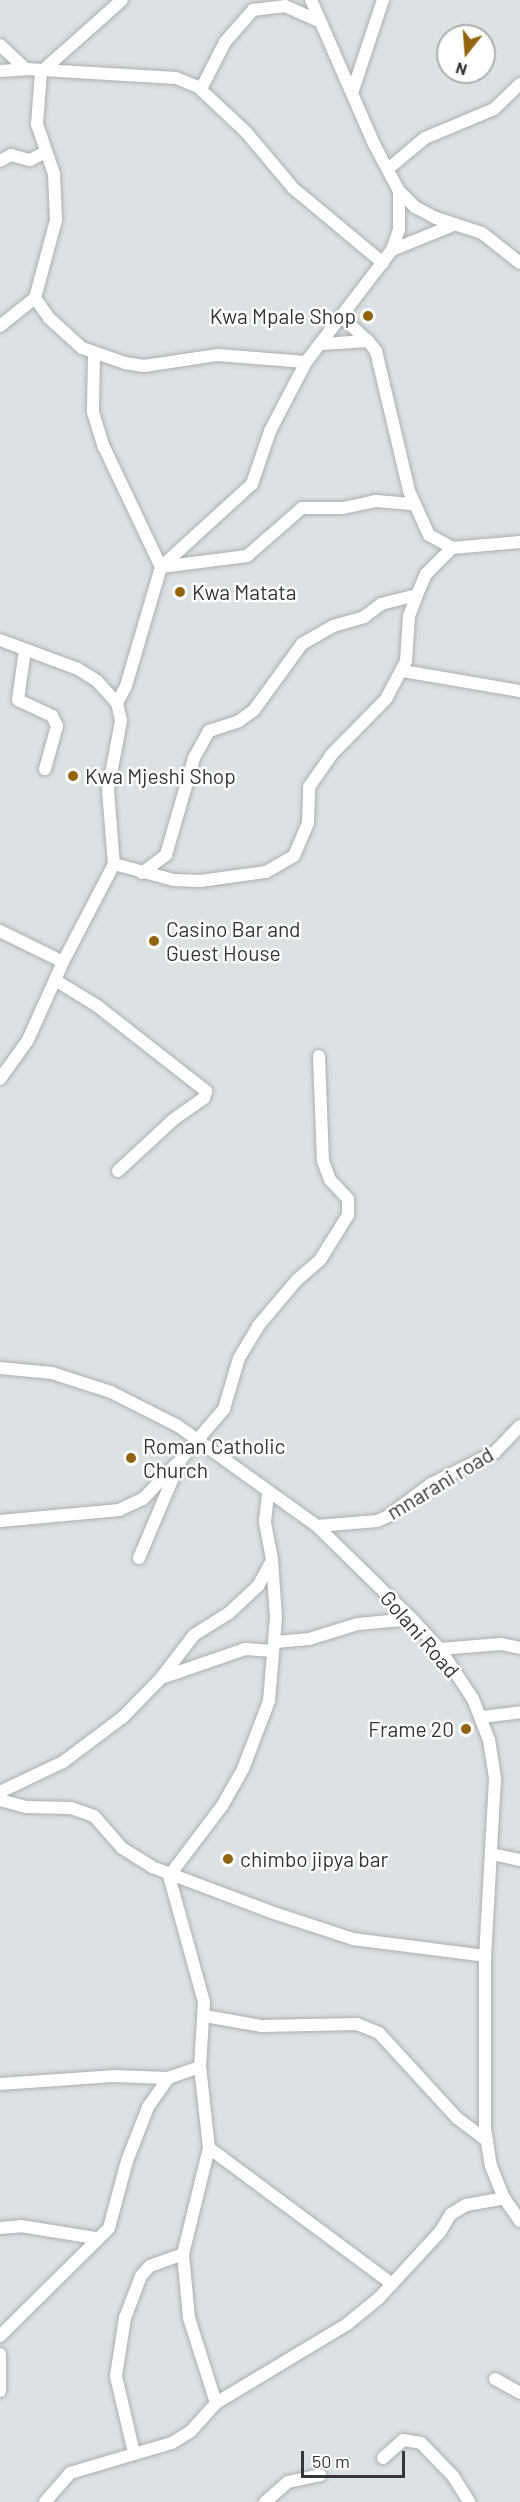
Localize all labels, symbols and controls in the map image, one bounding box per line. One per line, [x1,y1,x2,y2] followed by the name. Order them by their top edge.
[436,24,496,84] north arrow
[453,59,469,80] text: N
[210,303,356,329] place label: Kwa Mpale Shop
[361,309,375,323] marker: Kwa Mpale Shop
[192,579,297,605] place label: Kwa Matata
[173,585,187,599] marker: Kwa Matata
[85,763,236,789] place label: Kwa Mjeshi Shop
[66,769,80,783] marker: Kwa Mjeshi Shop
[166,916,301,966] place label: Casino Bar and Guest House
[147,934,161,948] marker: Casino Bar and Guest House
[143,1433,285,1483] place label: Roman Catholic Church
[382,1441,498,1525] street label: mnarani road
[124,1451,138,1465] marker: Roman Catholic Church
[375,1585,465,1683] street label: Golani Road
[368,1716,454,1742] place label: Frame 20
[459,1722,473,1736] marker: Frame 20
[240,1846,388,1872] place label: chimbo jipya bar
[221,1852,235,1866] marker: chimbo jipya bar
[304,2439,408,2477] scale bar
[312,2450,350,2472] text: 50 m

